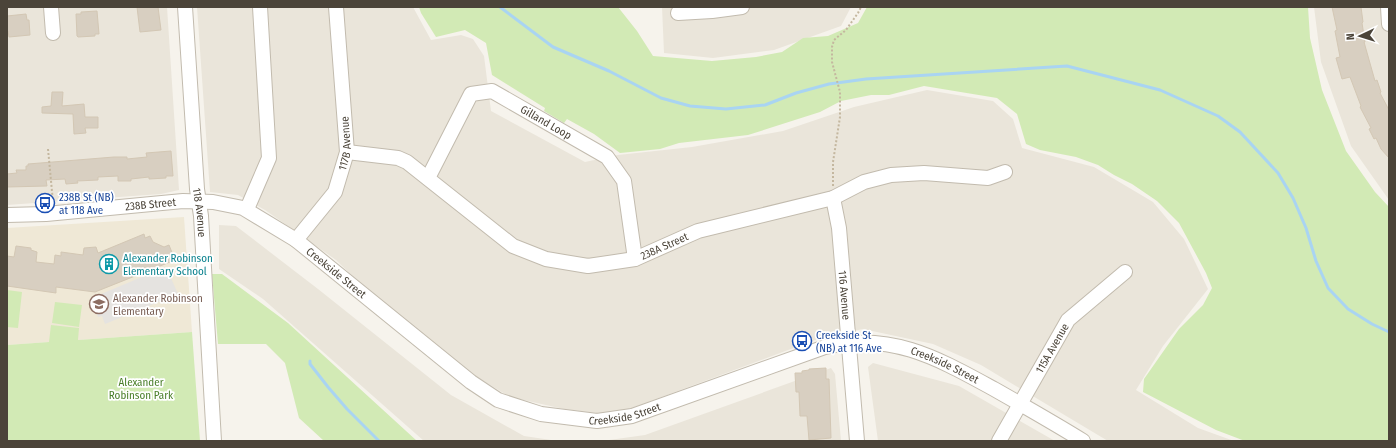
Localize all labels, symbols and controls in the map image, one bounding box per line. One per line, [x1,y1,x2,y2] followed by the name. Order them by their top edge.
[1340,16,1380,56] north arrow
[1344,33,1357,40] text: N
[518,102,574,142] street label: Gilland Loop
[335,116,353,172] street label: 117B Avenue
[190,187,209,237] street label: 118 Avenue
[59,191,114,217] place label: 238B St (NB) at 118 Ave
[34,192,56,214] bus stop icon: 238B St (NB) at 118 Ave
[125,195,177,213] street label: 238B Street
[638,230,690,262] street label: 238A Street
[304,244,369,301] street label: Creekside Street
[123,252,213,278] place label: Alexander Robinson Elementary School
[98,253,120,275] building icon: Alexander Robinson Elementary School
[836,270,853,320] street label: 116 Avenue
[113,292,203,318] place label: Alexander Robinson Elementary
[88,293,110,315] school or university icon: Alexander Robinson Elementary
[1033,321,1071,375] street label: 115A Avenue
[816,329,882,355] place label: Creekside St (NB) at 116 Ave
[791,330,813,352] bus stop icon: Creekside St (NB) at 116 Ave
[909,344,981,386] street label: Creekside Street
[109,376,174,402] park label: Alexander Robinson Park
[588,400,663,428] street label: Creekside Street

